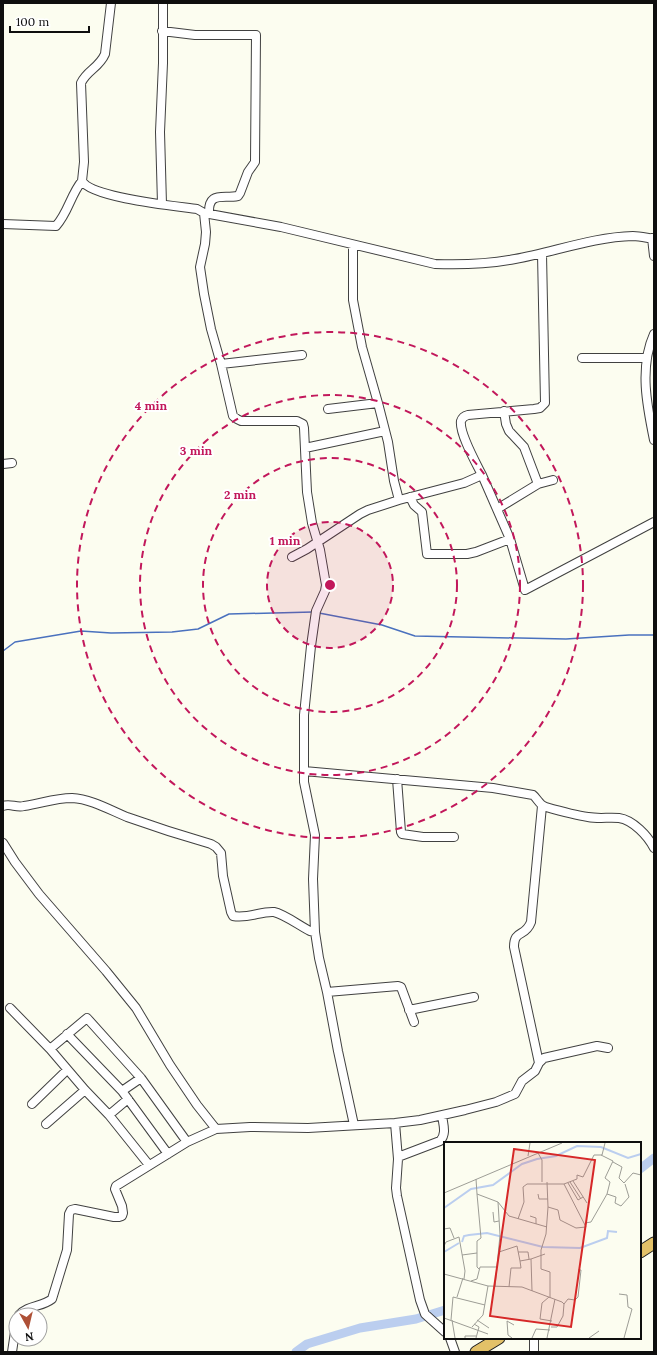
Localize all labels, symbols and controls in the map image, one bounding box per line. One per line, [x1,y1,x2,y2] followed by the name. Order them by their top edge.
[10,8,89,34] scale bar
[16,14,49,29] text: 100 m
[135,398,168,413] text: 4 min
[180,443,213,458] text: 3 min
[224,487,256,502] text: 2 min
[270,533,301,548] text: 1 min
[323,578,337,592] centre of rings
[444,1142,641,1339] inset map
[8,1307,48,1347] north arrow
[24,1329,35,1344] text: N

